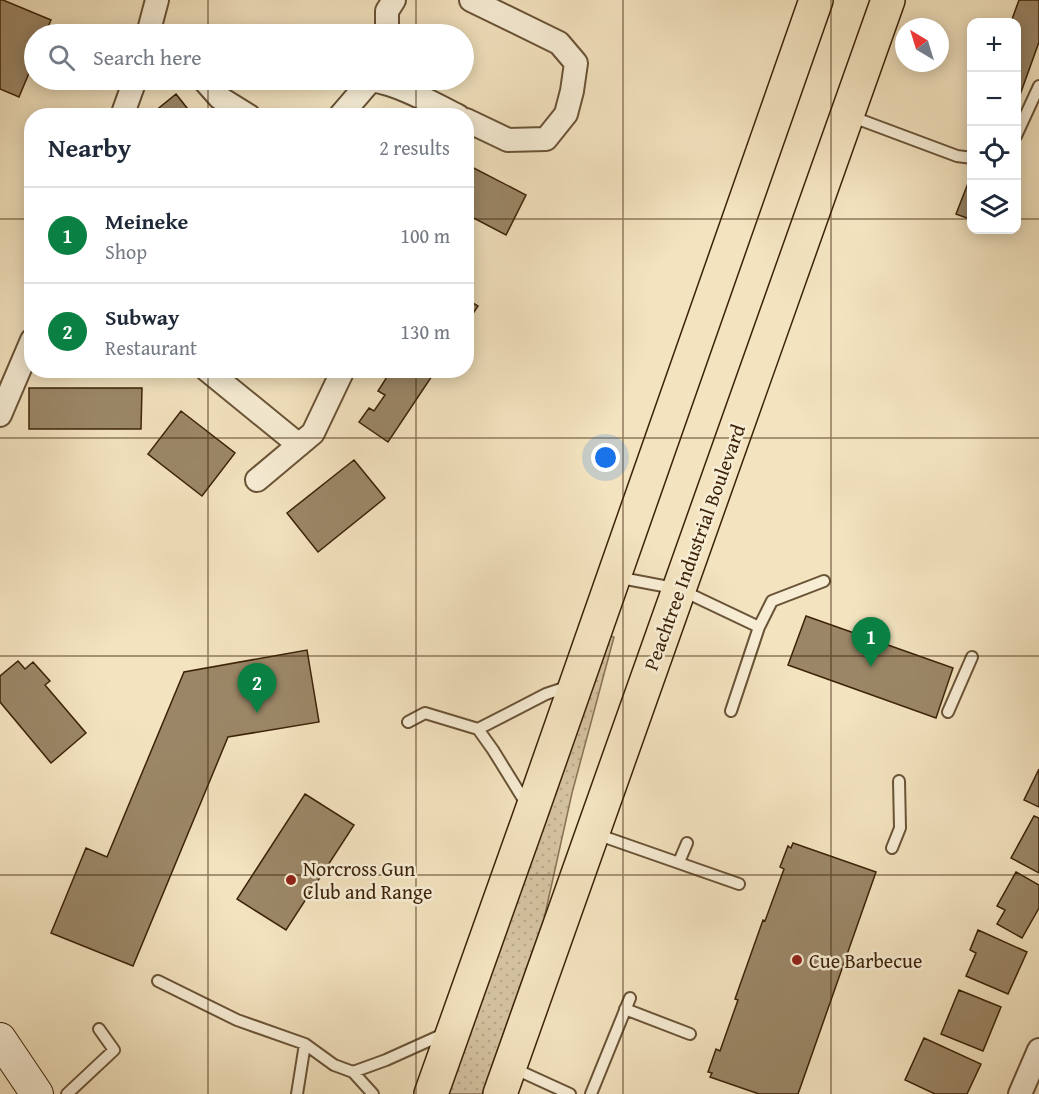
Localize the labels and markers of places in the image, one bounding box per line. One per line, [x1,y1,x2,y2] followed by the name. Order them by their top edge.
[852,618,890,667] pin: 1
[238,664,276,713] pin: 2
[303,854,432,906] place label: Norcross Gun Club and Range
[284,873,298,887] marker: Norcross Gun Club and Range
[809,946,922,975] place label: Cue Barbecue
[790,953,804,967] marker: Cue Barbecue

